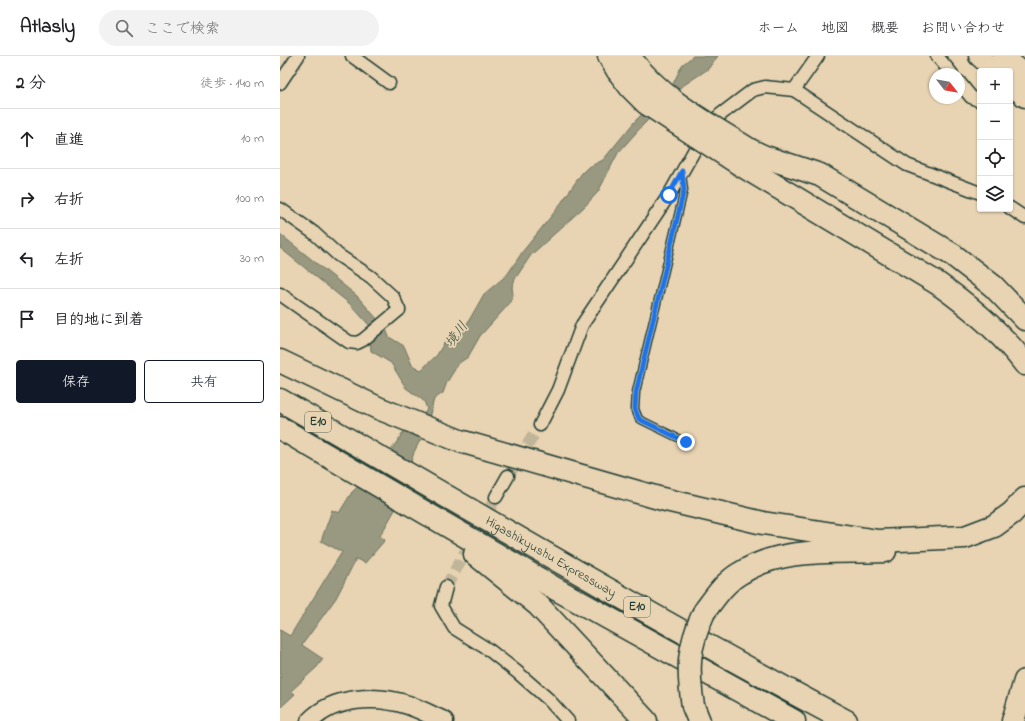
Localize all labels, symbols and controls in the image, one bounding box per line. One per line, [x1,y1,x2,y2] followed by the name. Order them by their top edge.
[99,10,379,46] search box
[20,14,75,41] text: Atlasly
[113,17,135,39] icon: search
[145,18,220,40] text: ここで検索
[758,18,799,39] text: ホーム
[821,18,849,39] text: 地図
[871,18,899,39] text: 概要
[921,18,1005,39] text: お問い合わせ
[929,68,965,104] north arrow
[977,68,1013,212] map controls
[977,68,1013,104] button: +
[16,71,46,96] text: 2 分
[200,74,264,93] text: 徒歩 · 140 m
[977,104,1013,140] button: −
[16,128,38,150] icon: ahead
[54,129,84,151] text: 直進
[241,129,264,148] text: 10 m
[977,140,1013,176] button: locate
[977,176,1013,212] button: layers
[660,186,678,204] route start
[16,188,38,210] icon: right
[54,189,84,211] text: 右折
[235,189,264,208] text: 100 m
[16,248,38,270] icon: left
[54,249,84,271] text: 左折
[240,249,264,268] text: 30 m
[16,308,38,330] icon: arrive
[54,309,144,331] text: 目的地に到着
[440,318,474,352] water label: 境川
[16,360,136,403] button: 保存
[144,360,264,403] button: 共有
[305,412,331,432] road number: E10
[677,433,695,451] route end
[482,511,620,603] street label: Higashikyushu Expressway
[624,597,650,617] road number: E10

